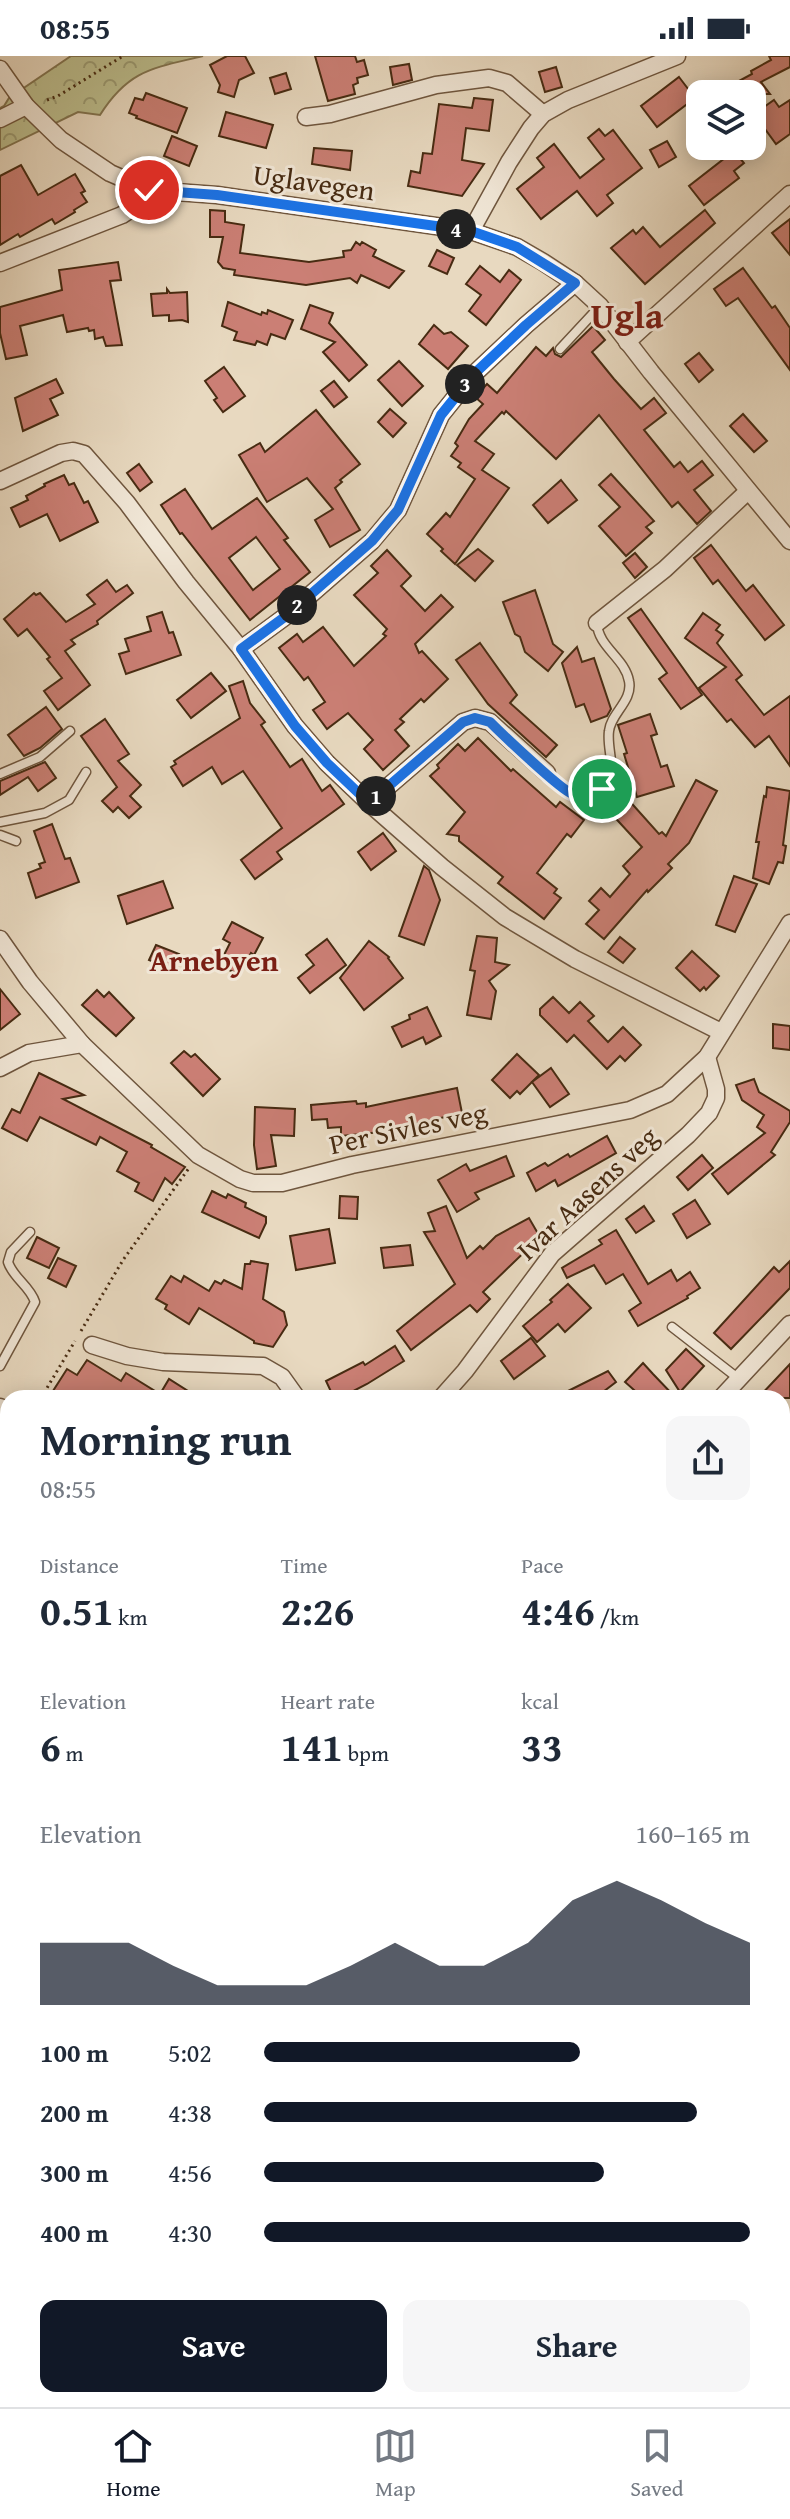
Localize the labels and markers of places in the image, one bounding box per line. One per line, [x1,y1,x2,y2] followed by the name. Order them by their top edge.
[115,156,183,224] pin
[436,209,476,249] pin: 4
[445,364,485,404] pin: 3
[277,585,317,625] pin: 2
[568,755,636,823] pin
[356,776,396,816] pin: 1

